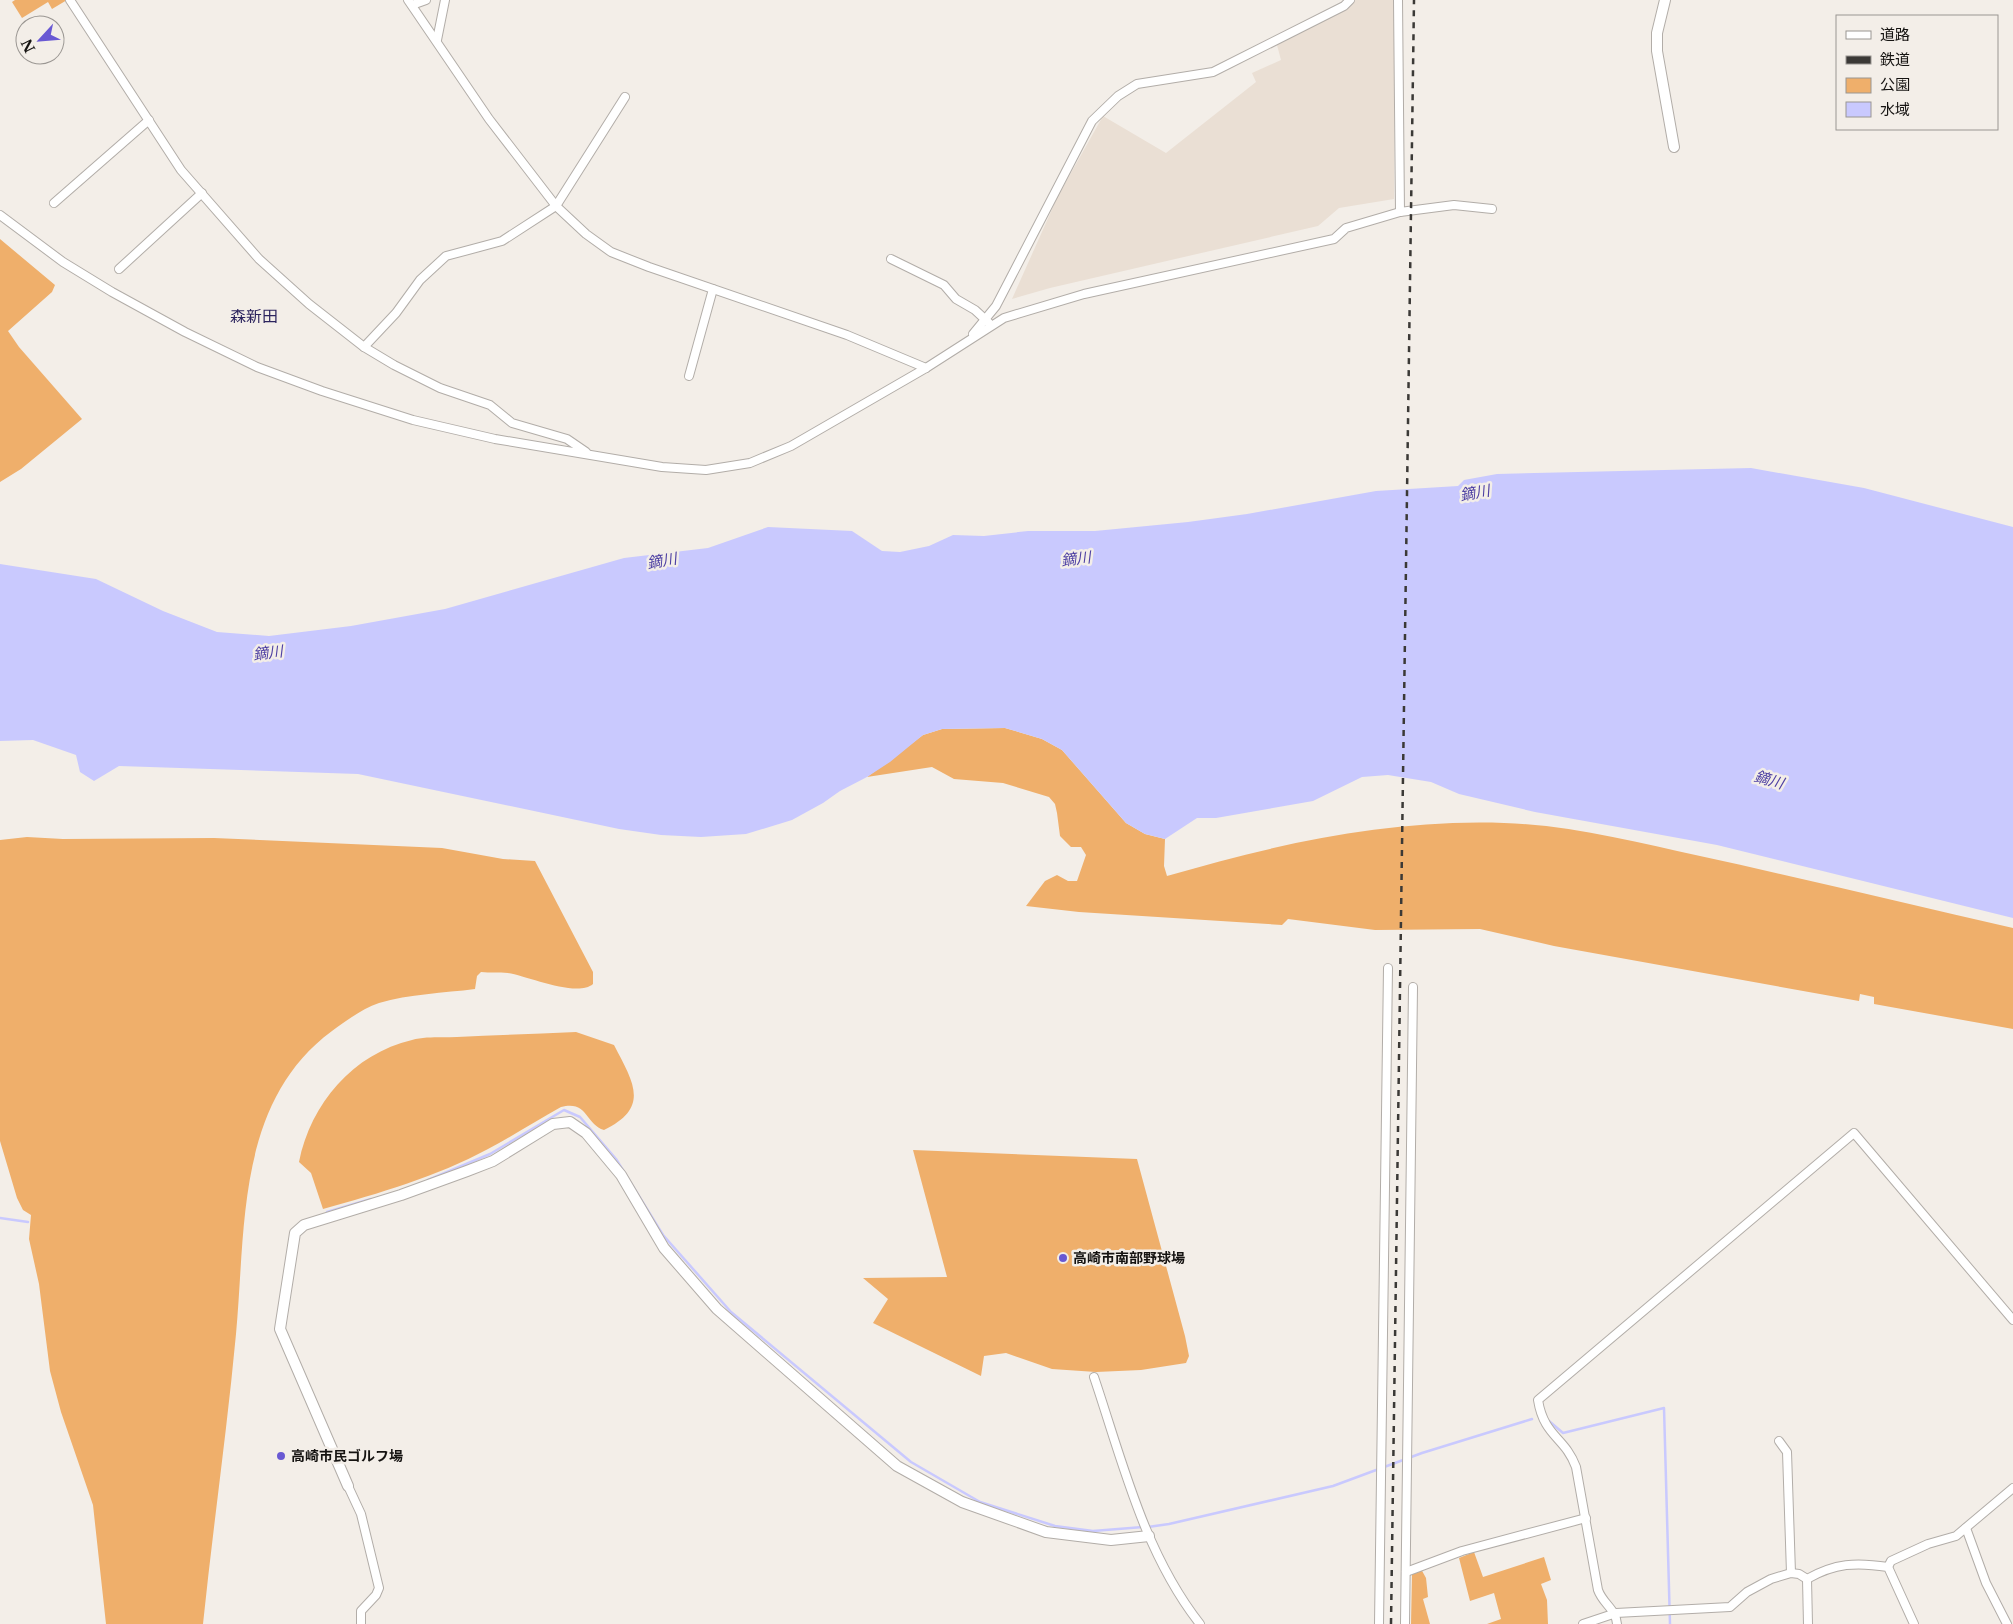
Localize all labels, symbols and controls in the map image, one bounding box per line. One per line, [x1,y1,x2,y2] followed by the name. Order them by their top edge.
[15,15,65,65] north arrow
[1836,15,1998,130] legend
[1880,25,1910,44] text: 道路
[17,36,39,56] text: N
[1880,50,1910,69] text: 鉄道
[1880,75,1910,94] text: 公園
[1880,100,1910,119] text: 水域
[230,306,278,326] district label: 森新田
[1458,480,1493,504] water label: 鏑川
[1060,547,1094,570] water label: 鏑川
[645,548,680,572] water label: 鏑川
[252,641,286,664] water label: 鏑川
[1752,766,1788,793] water label: 鏑川
[1073,1249,1185,1267] place label: 高崎市南部野球場
[1057,1252,1069,1264] marker: 高崎市南部野球場
[291,1447,403,1465] place label: 高崎市民ゴルフ場
[275,1450,287,1462] marker: 高崎市民ゴルフ場

